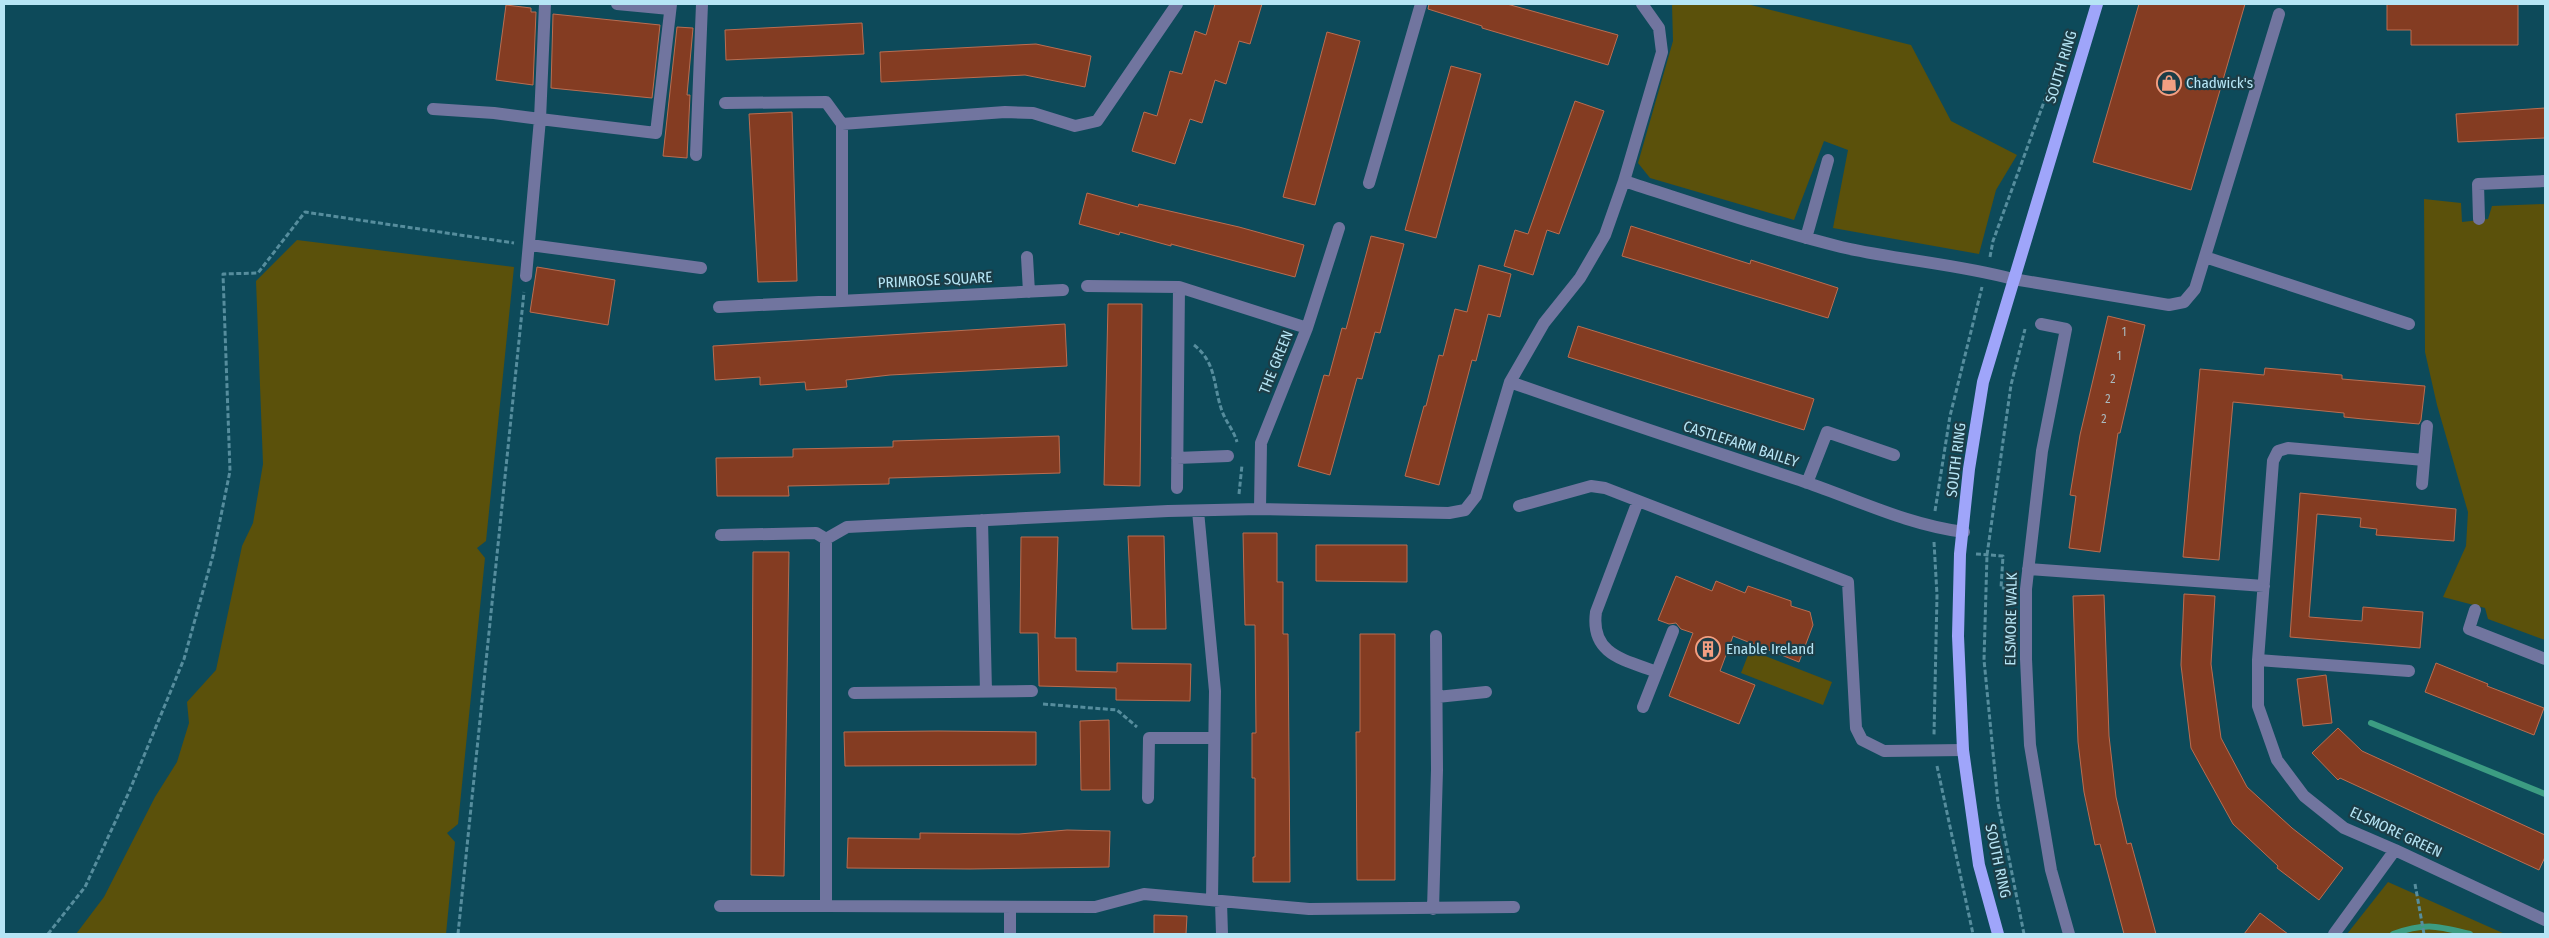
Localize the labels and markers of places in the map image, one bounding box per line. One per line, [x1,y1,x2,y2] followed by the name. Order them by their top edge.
[2156,70,2182,96] shop icon: Chadwick's
[2186,74,2253,92] place label: Chadwick's
[1695,636,1721,662] building icon: Enable Ireland
[1726,640,1814,658] place label: Enable Ireland

